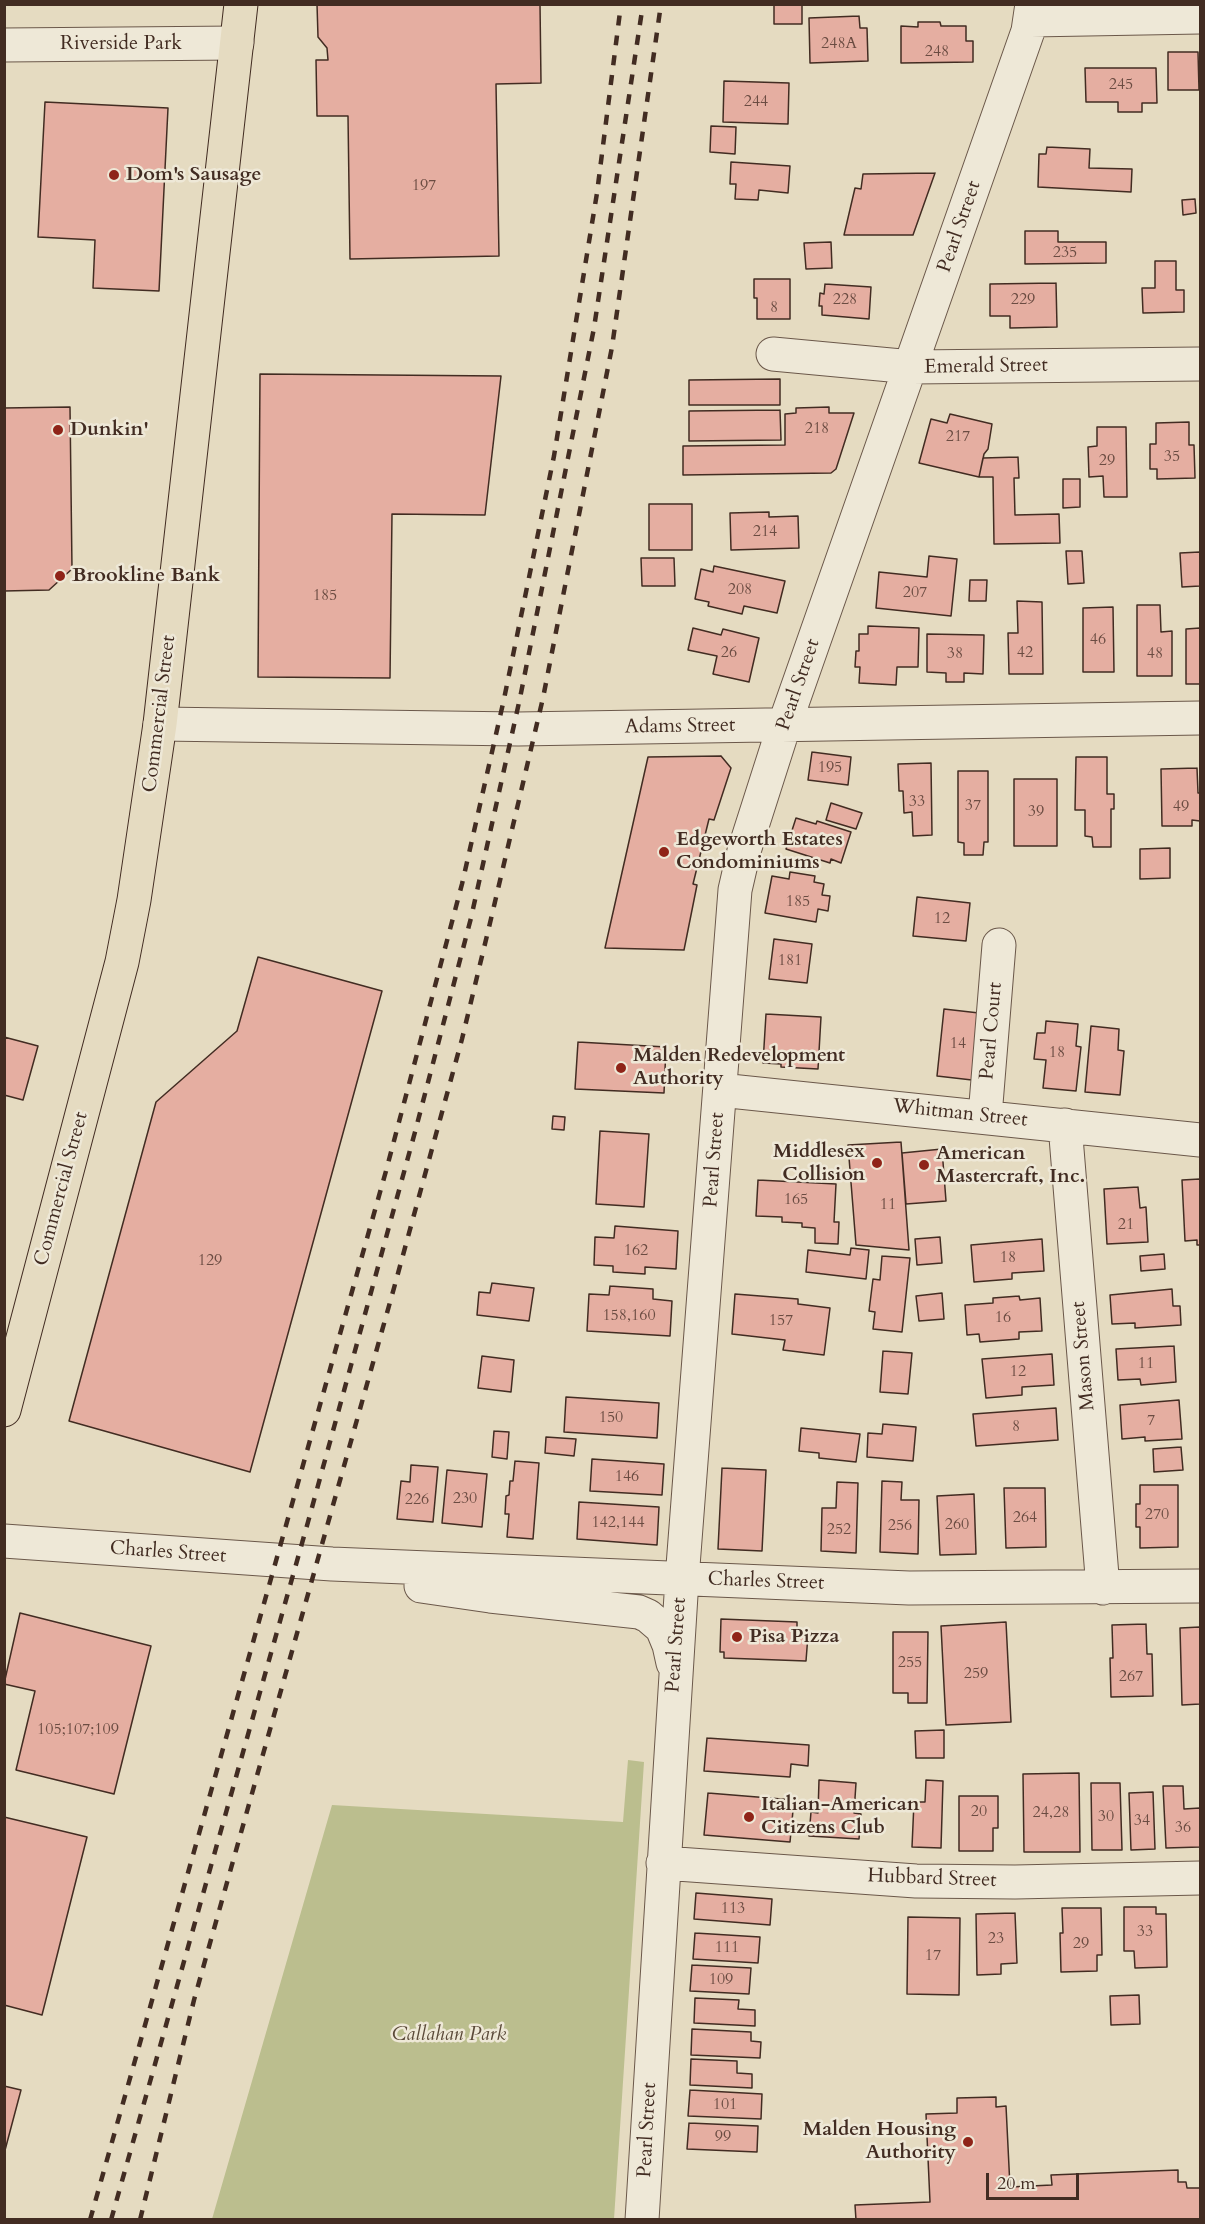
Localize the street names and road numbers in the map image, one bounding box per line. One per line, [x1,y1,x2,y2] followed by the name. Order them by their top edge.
[60,32,182,56] street label: Riverside Park
[933,178,987,276] street label: Pearl Street
[924,354,1048,380] street label: Emerald Street
[138,634,182,794] street label: Commercial Street
[772,636,826,734] street label: Pearl Street
[624,714,736,740] street label: Adams Street
[976,981,1008,1081] street label: Pearl Court
[891,1095,1029,1133] street label: Whitman Street
[30,1109,94,1269] street label: Commercial Street
[700,1112,730,1208] street label: Pearl Street
[1067,1300,1101,1412] street label: Mason Street
[109,1537,227,1569] street label: Charles Street
[707,1568,825,1596] street label: Charles Street
[662,1597,692,1693] street label: Pearl Street
[867,1865,997,1893] street label: Hubbard Street
[634,2082,662,2178] street label: Pearl Street

